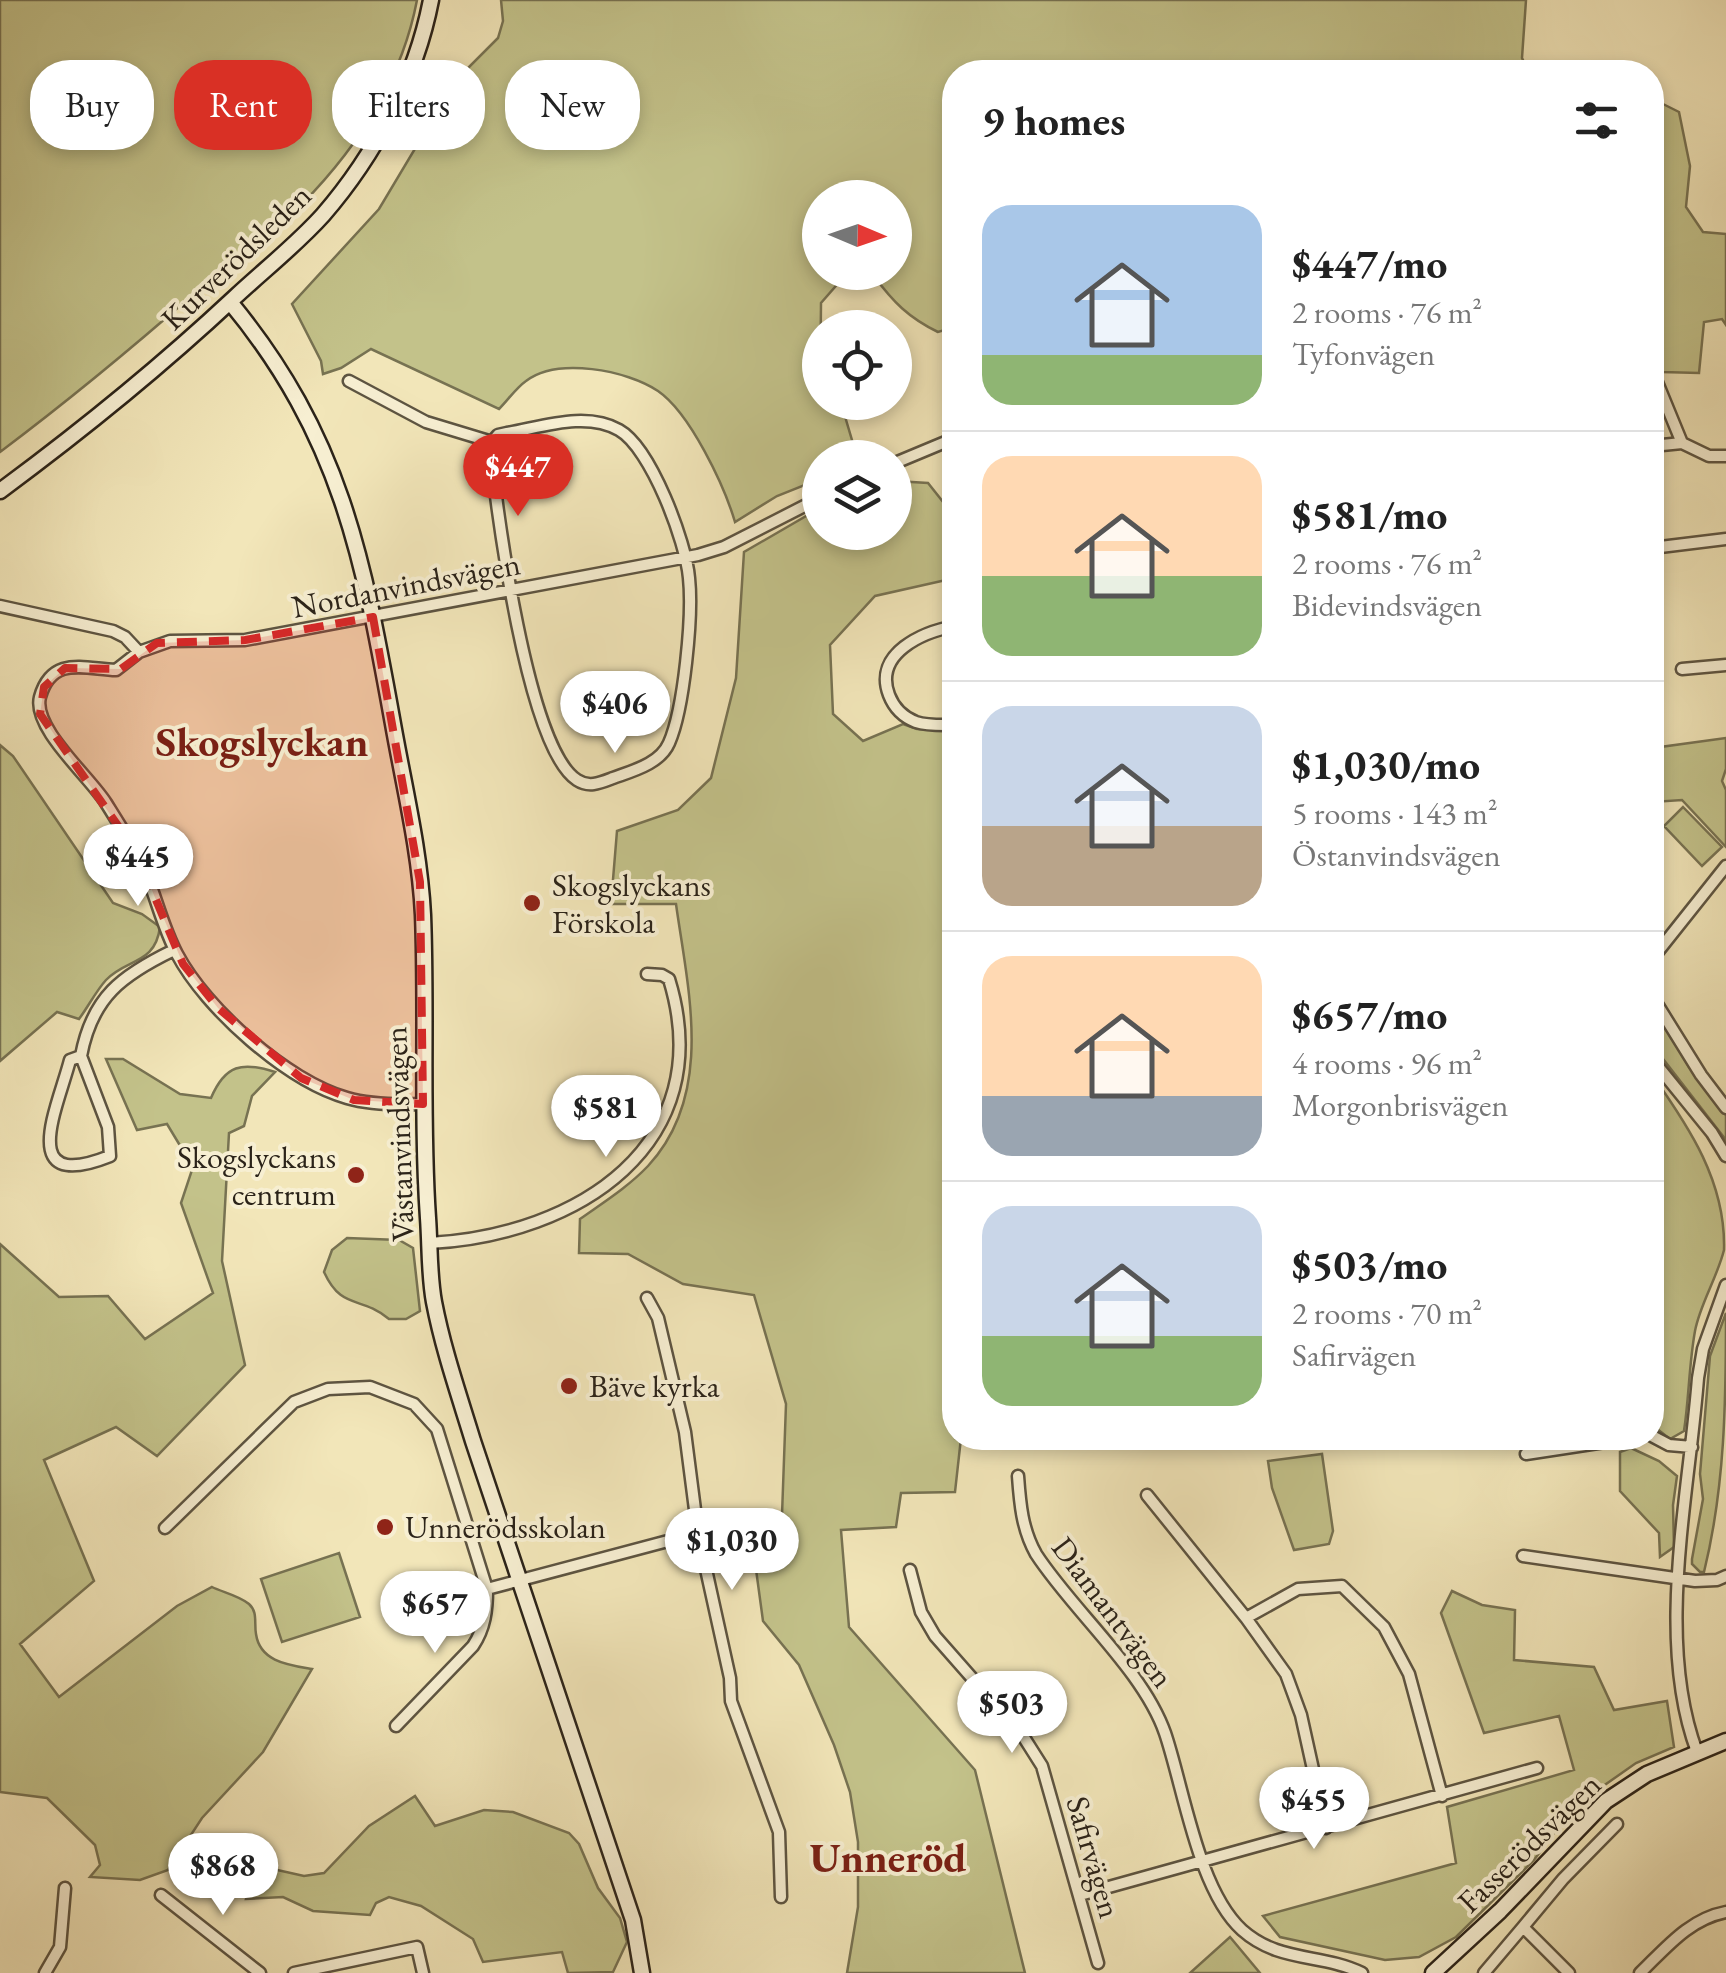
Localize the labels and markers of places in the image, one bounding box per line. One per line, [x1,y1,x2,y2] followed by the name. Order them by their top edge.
[459,434,577,519] pin: $447
[556,671,674,756] pin: $406
[79,824,197,909] pin: $445
[552,864,711,943] place label: Skogslyckans Förskola
[521,892,543,914] marker: Skogslyckans Förskola
[547,1075,665,1160] pin: $581
[177,1136,336,1215] place label: Skogslyckans centrum
[345,1164,367,1186] marker: Skogslyckans centrum
[589,1365,720,1407] place label: Bäve kyrka
[558,1375,580,1397] marker: Bäve kyrka
[405,1506,606,1548] place label: Unnerödsskolan
[651,1508,813,1593] pin: $1,030
[374,1516,396,1538] marker: Unnerödsskolan
[376,1571,494,1656] pin: $657
[953,1671,1071,1756] pin: $503
[1255,1767,1373,1852] pin: $455
[164,1833,282,1918] pin: $868

